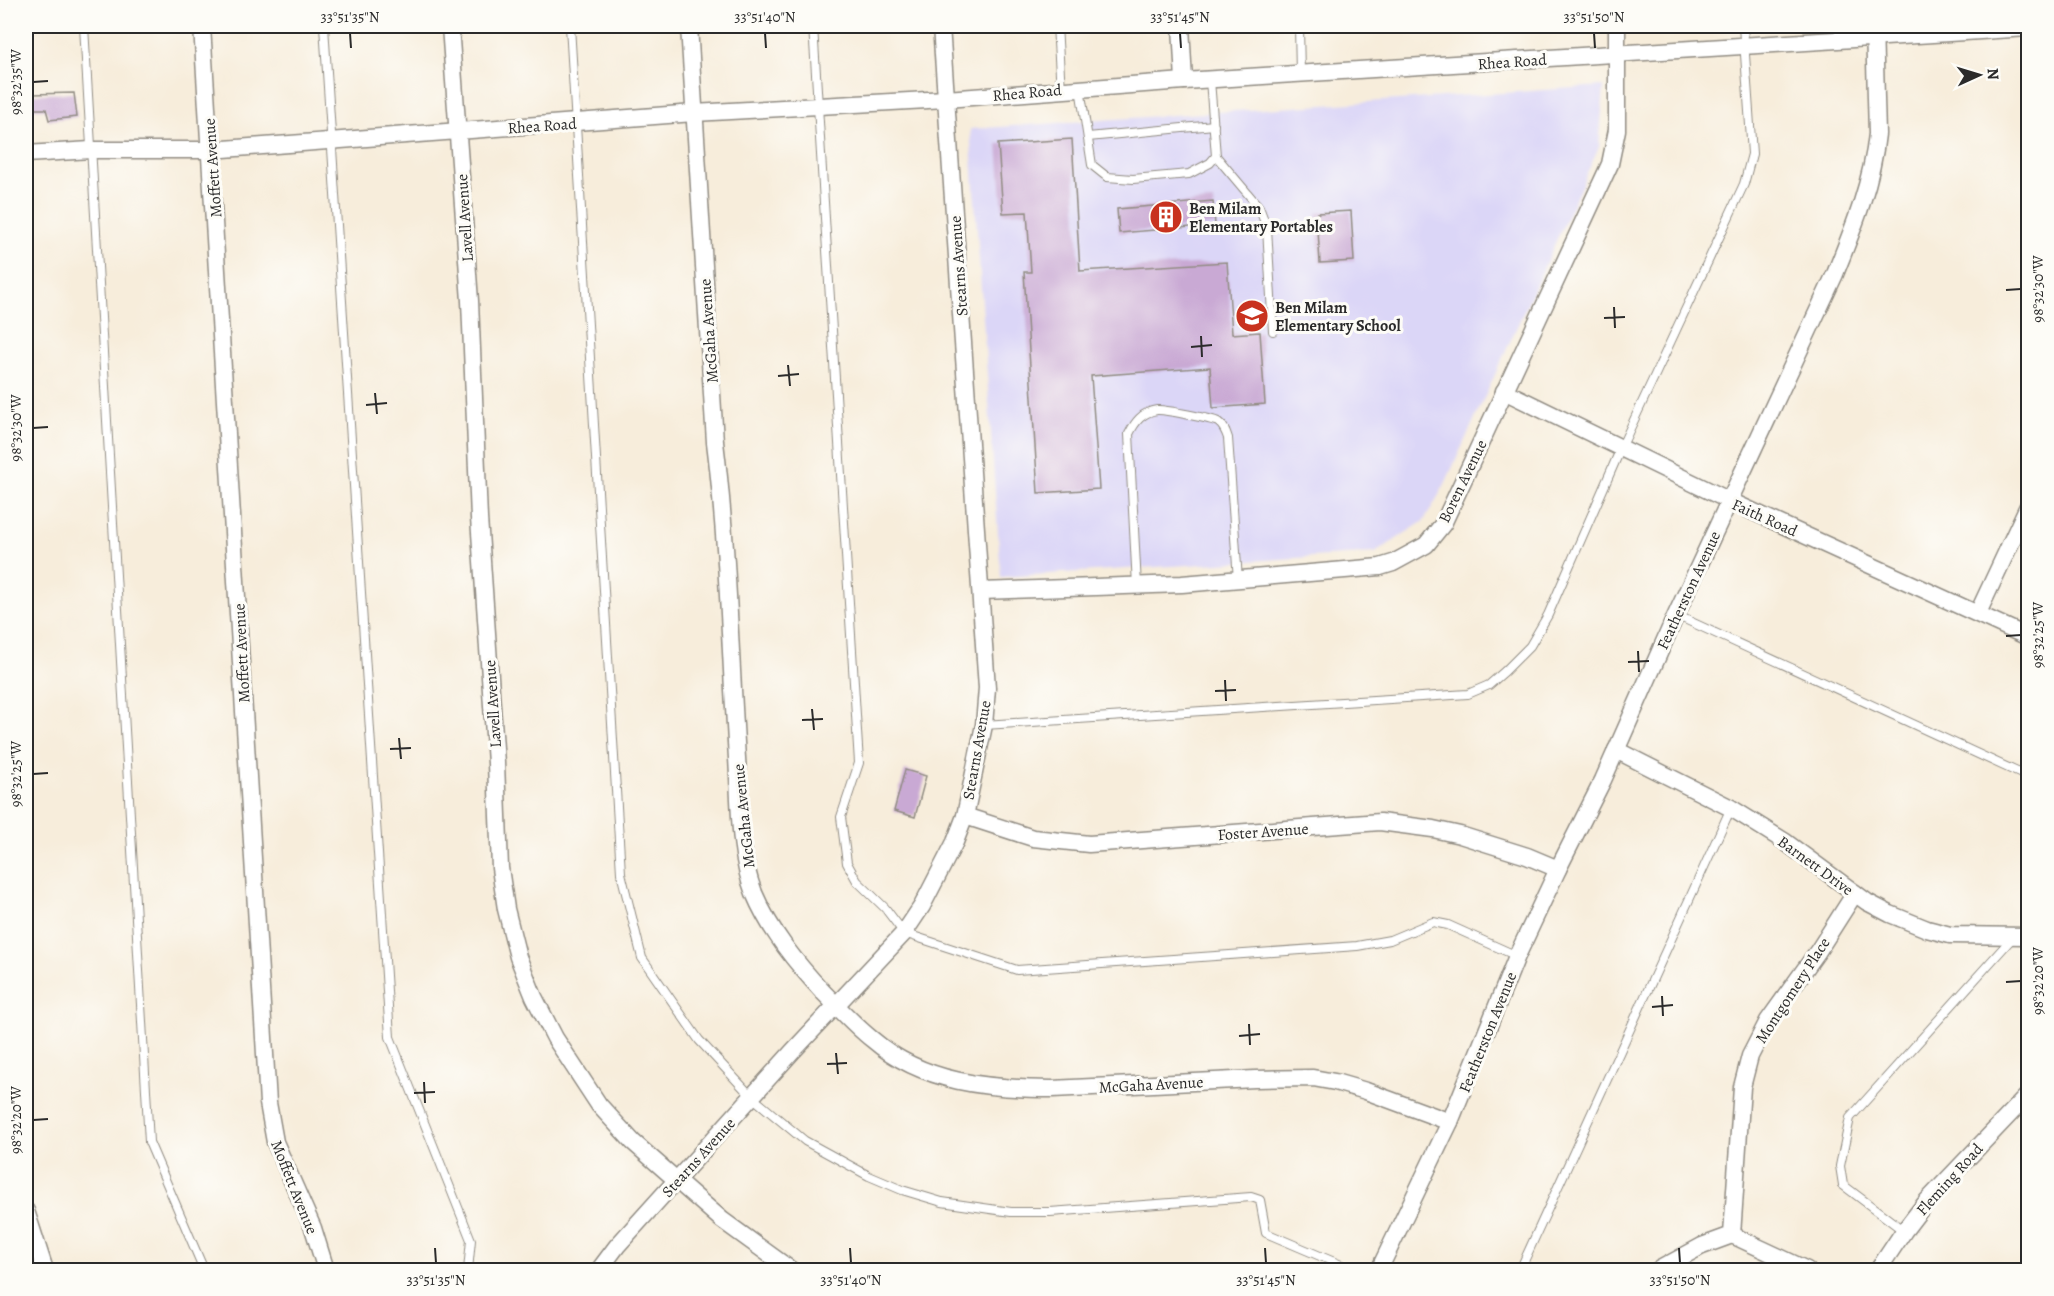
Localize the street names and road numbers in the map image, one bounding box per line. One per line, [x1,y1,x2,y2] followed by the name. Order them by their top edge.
[1477,49,1548,75] street label: Rhea Road
[992,79,1063,107] street label: Rhea Road
[507,113,578,139] street label: Rhea Road
[199,118,227,218] street label: Moffett Avenue
[451,173,479,263] street label: Lavell Avenue
[945,215,973,317] street label: Stearns Avenue
[694,278,724,384] street label: McGaha Avenue
[1433,436,1493,527] street label: Boren Avenue
[1728,494,1801,542] street label: Faith Road
[1652,528,1726,653] street label: Featherston Avenue
[228,603,256,703] street label: Moffett Avenue
[479,659,507,749] street label: Lavell Avenue
[957,699,997,802] street label: Stearns Avenue
[728,763,760,869] street label: McGaha Avenue
[1217,818,1309,846] street label: Foster Avenue
[1773,831,1858,901] street label: Barnett Drive
[1750,933,1835,1048] street label: Montgomery Place
[1454,969,1522,1096] street label: Featherston Avenue
[1098,1071,1204,1099] street label: McGaha Avenue
[657,1113,741,1202] street label: Stearns Avenue
[265,1137,323,1238] street label: Moffett Avenue
[1911,1138,1988,1221] street label: Fleming Road

